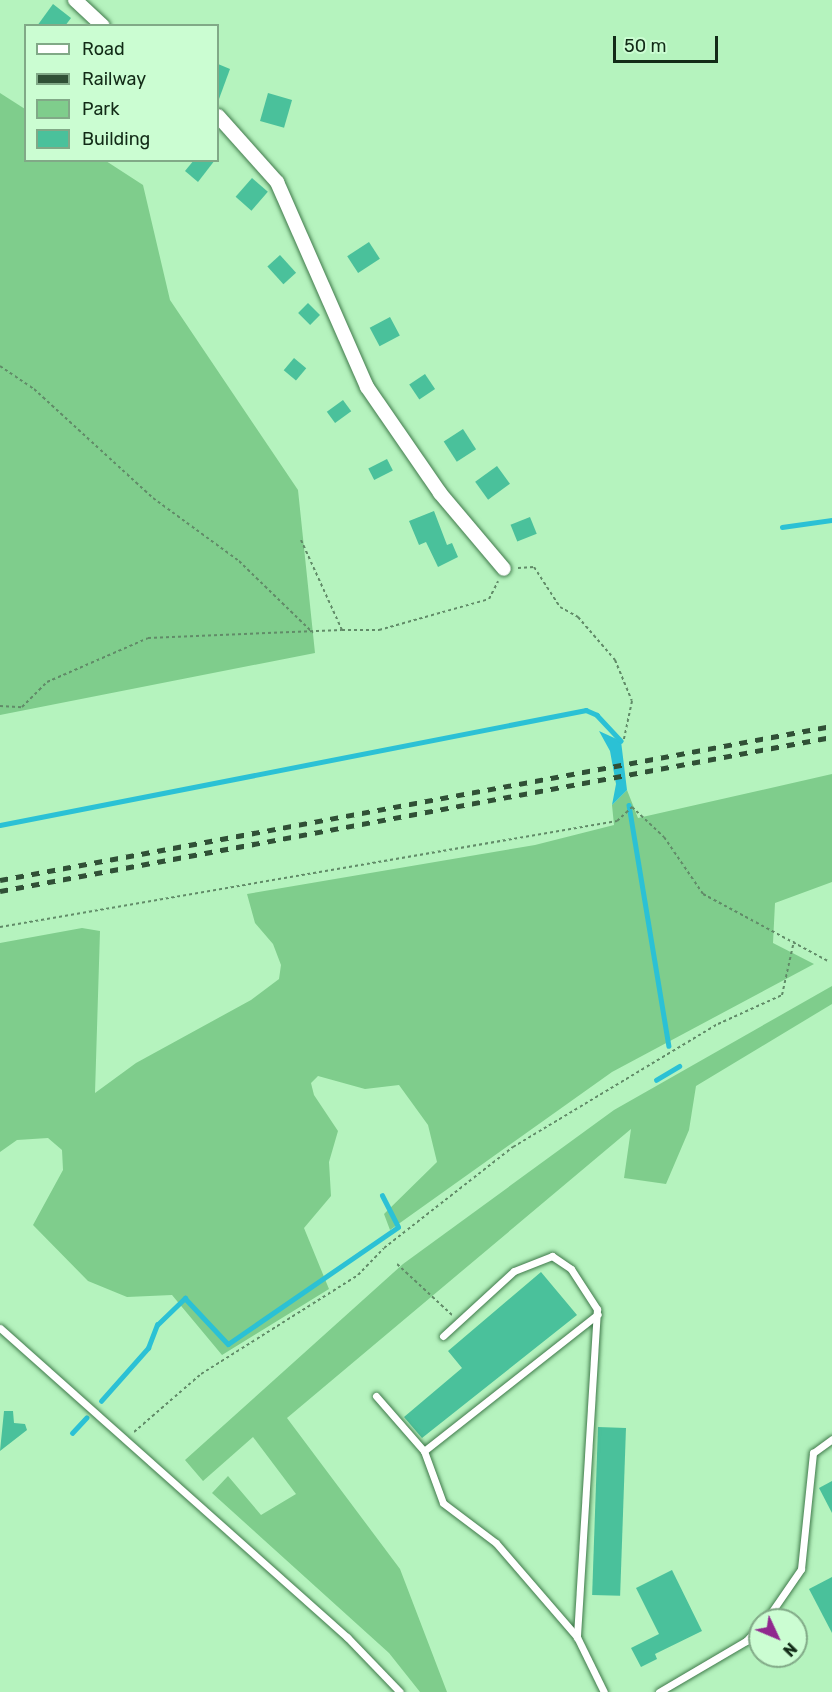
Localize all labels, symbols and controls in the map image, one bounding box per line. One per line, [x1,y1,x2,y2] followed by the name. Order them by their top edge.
[24,24,219,162] legend
[616,24,721,62] scale bar
[624,35,667,57] text: 50 m
[82,38,125,60] text: Road
[82,68,146,90] text: Railway
[82,98,119,120] text: Park
[82,128,150,150] text: Building
[748,1608,808,1668] north arrow
[779,1639,801,1660] text: N

